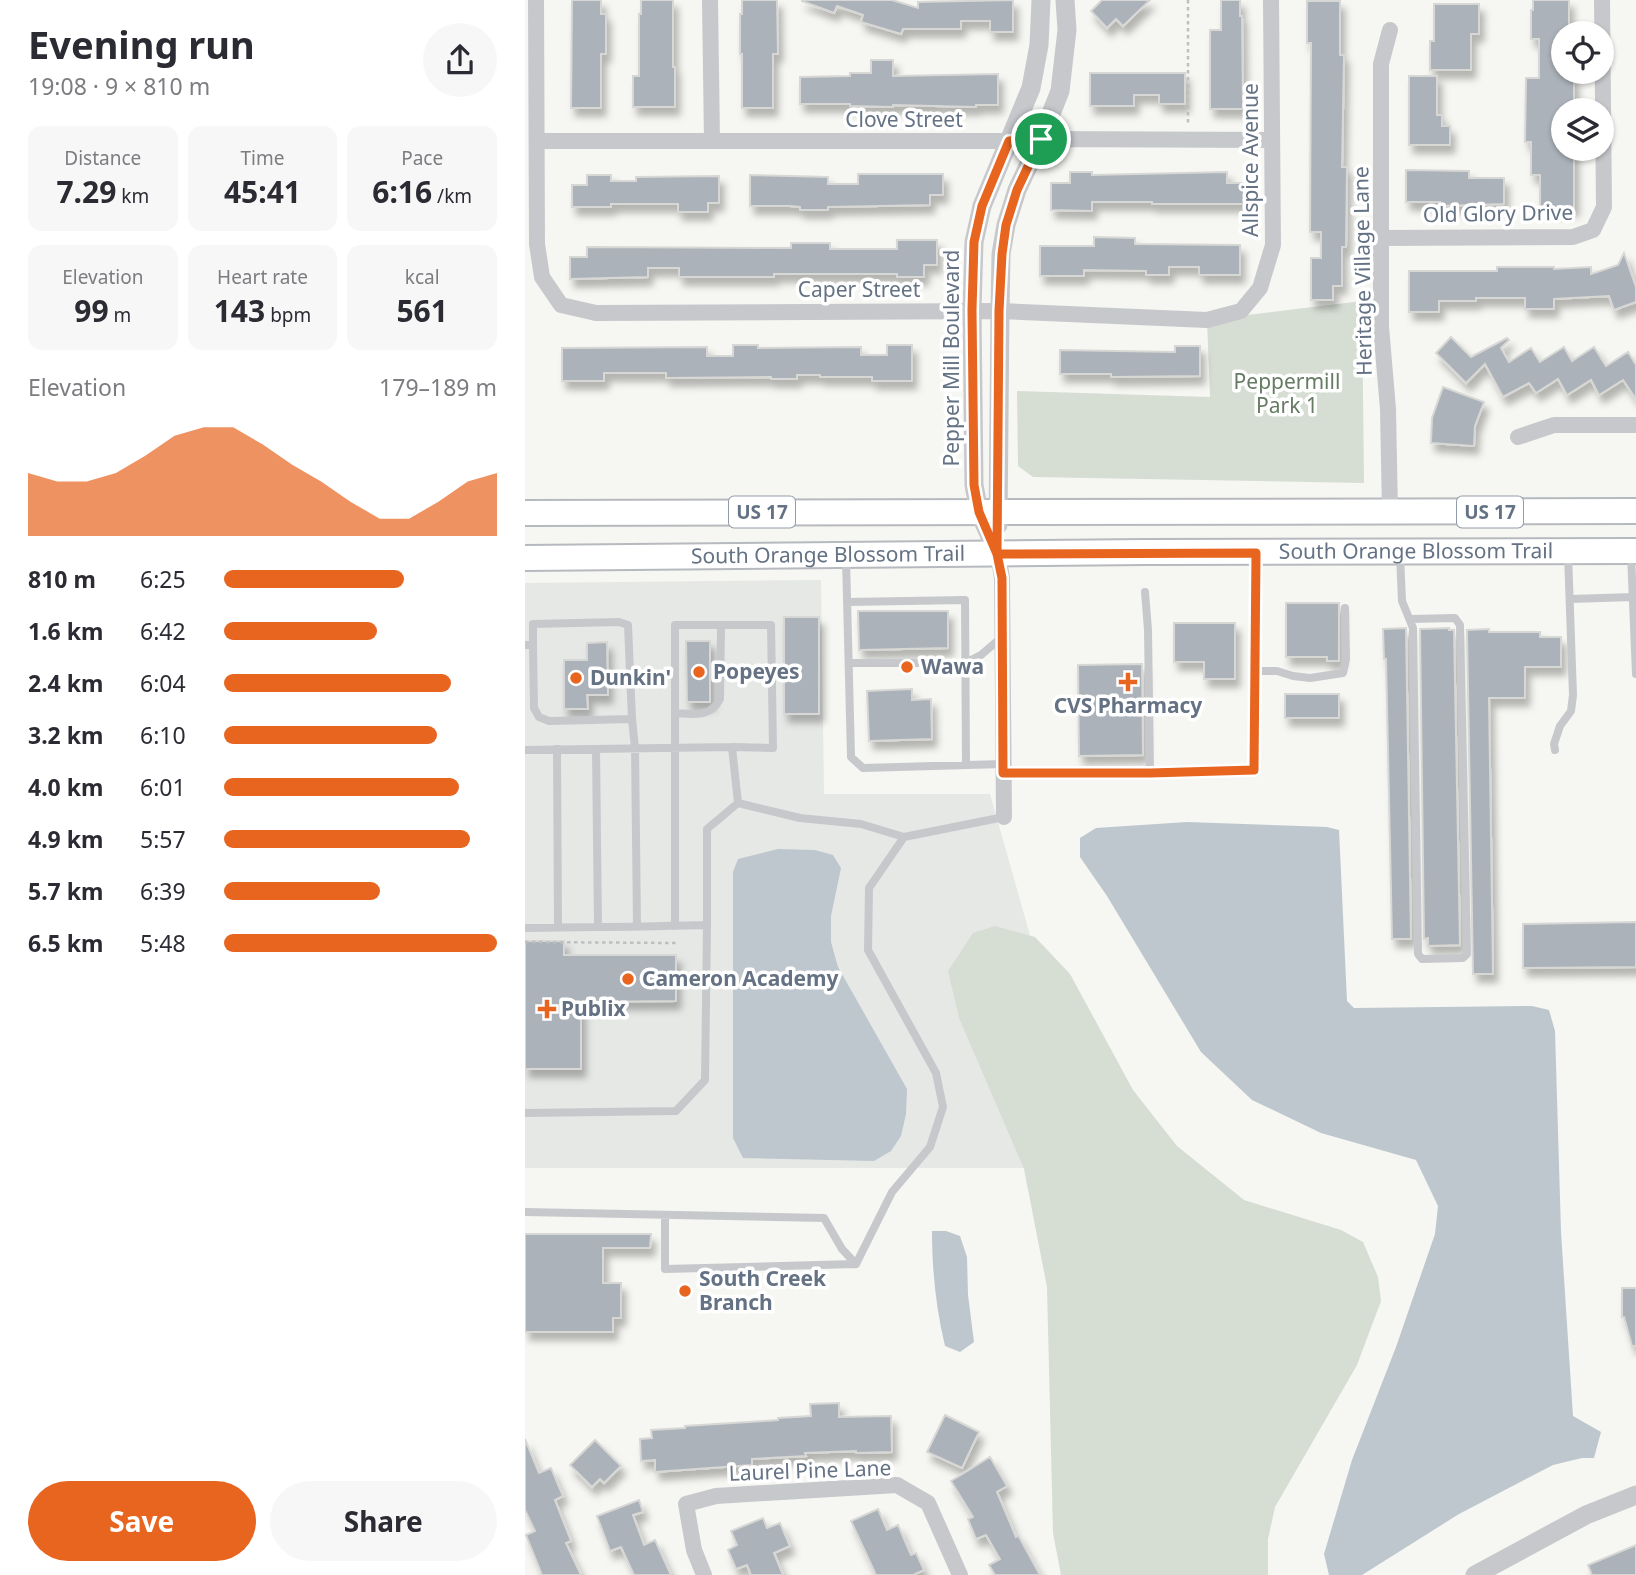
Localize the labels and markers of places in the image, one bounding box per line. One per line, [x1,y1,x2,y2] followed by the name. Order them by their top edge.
[1011,109,1071,169] pin
[921,652,984,680] place label: Wawa
[713,657,800,685] place label: Popeyes
[899,659,915,675] marker: Wawa
[590,663,671,691] place label: Dunkin'
[691,664,707,680] marker: Popeyes
[568,670,584,686] marker: Dunkin'
[1120,674,1136,690] marker: CVS Pharmacy
[1054,691,1202,719] place label: CVS Pharmacy
[642,964,839,992] place label: Cameron Academy
[620,971,636,987] marker: Cameron Academy
[561,994,626,1022] place label: Publix
[539,1001,555,1017] marker: Publix
[699,1264,827,1316] place label: South Creek Branch
[677,1283,693,1299] marker: South Creek Branch

